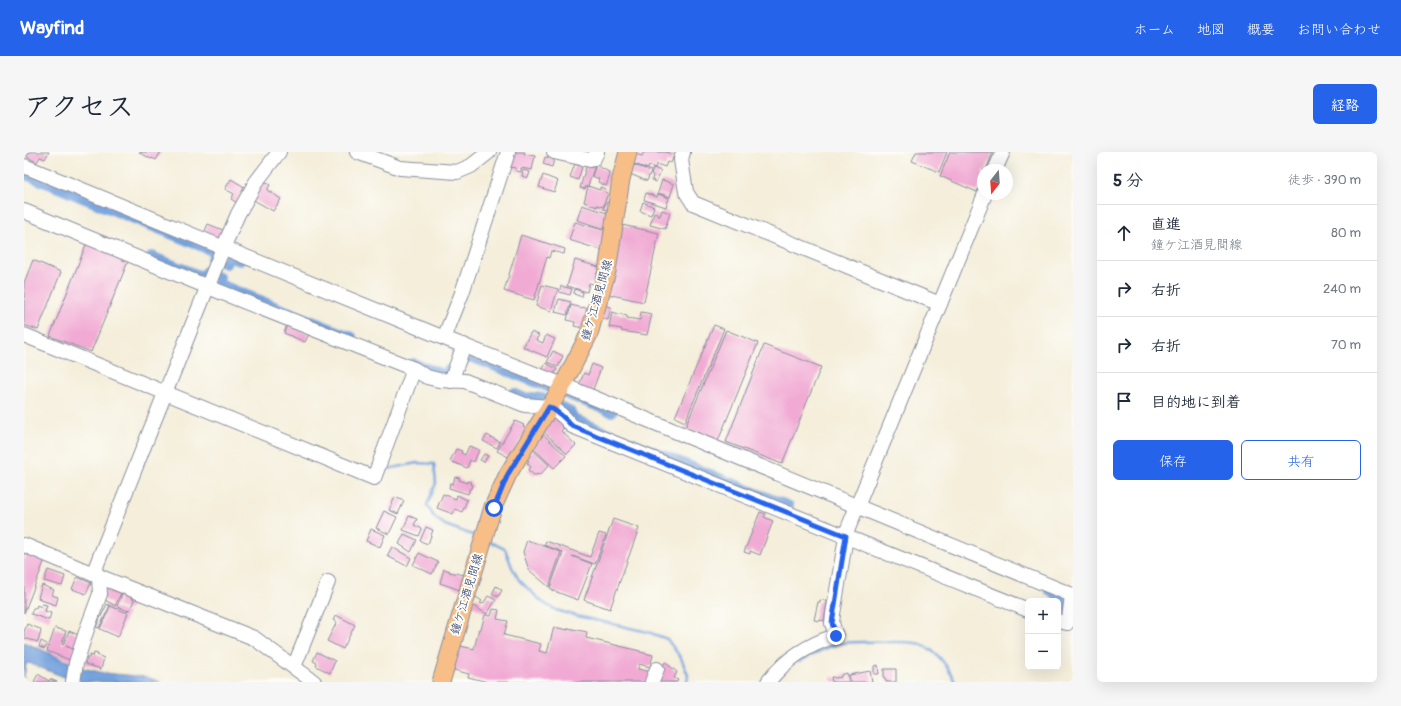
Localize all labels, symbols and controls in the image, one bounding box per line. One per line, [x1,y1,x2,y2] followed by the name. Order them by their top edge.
[20,16,84,40] text: Wayfind
[1134,21,1175,38] text: ホーム
[1197,21,1225,38] text: 地図
[1247,21,1275,38] text: 概要
[1297,21,1381,38] text: お問い合わせ
[1313,84,1377,124] button: 経路
[24,90,134,125] text: アクセス
[977,164,1013,200] north arrow
[1113,170,1143,191] text: 5 分
[1288,172,1361,188] text: 徒歩 · 390 m
[1151,215,1181,234] text: 直進
[1113,222,1135,244] icon: ahead
[1331,225,1361,241] text: 80 m
[1151,237,1242,253] text: 鐘ケ江酒見間線
[578,258,616,342] street label: 鐘ケ江酒見間線
[1113,278,1135,300] icon: right
[1151,281,1181,300] text: 右折
[1323,281,1361,297] text: 240 m
[1113,334,1135,356] icon: right
[1151,337,1181,356] text: 右折
[1331,337,1361,353] text: 70 m
[1113,390,1135,412] icon: arrive
[1151,393,1241,412] text: 目的地に到着
[1113,440,1233,480] button: 保存
[1241,440,1361,480] button: 共有
[485,499,503,517] route start
[448,552,486,636] street label: 鐘ケ江酒見間線
[1025,598,1061,670] map controls
[1025,598,1061,634] button: +
[827,627,845,645] route end
[1025,634,1061,670] button: −

